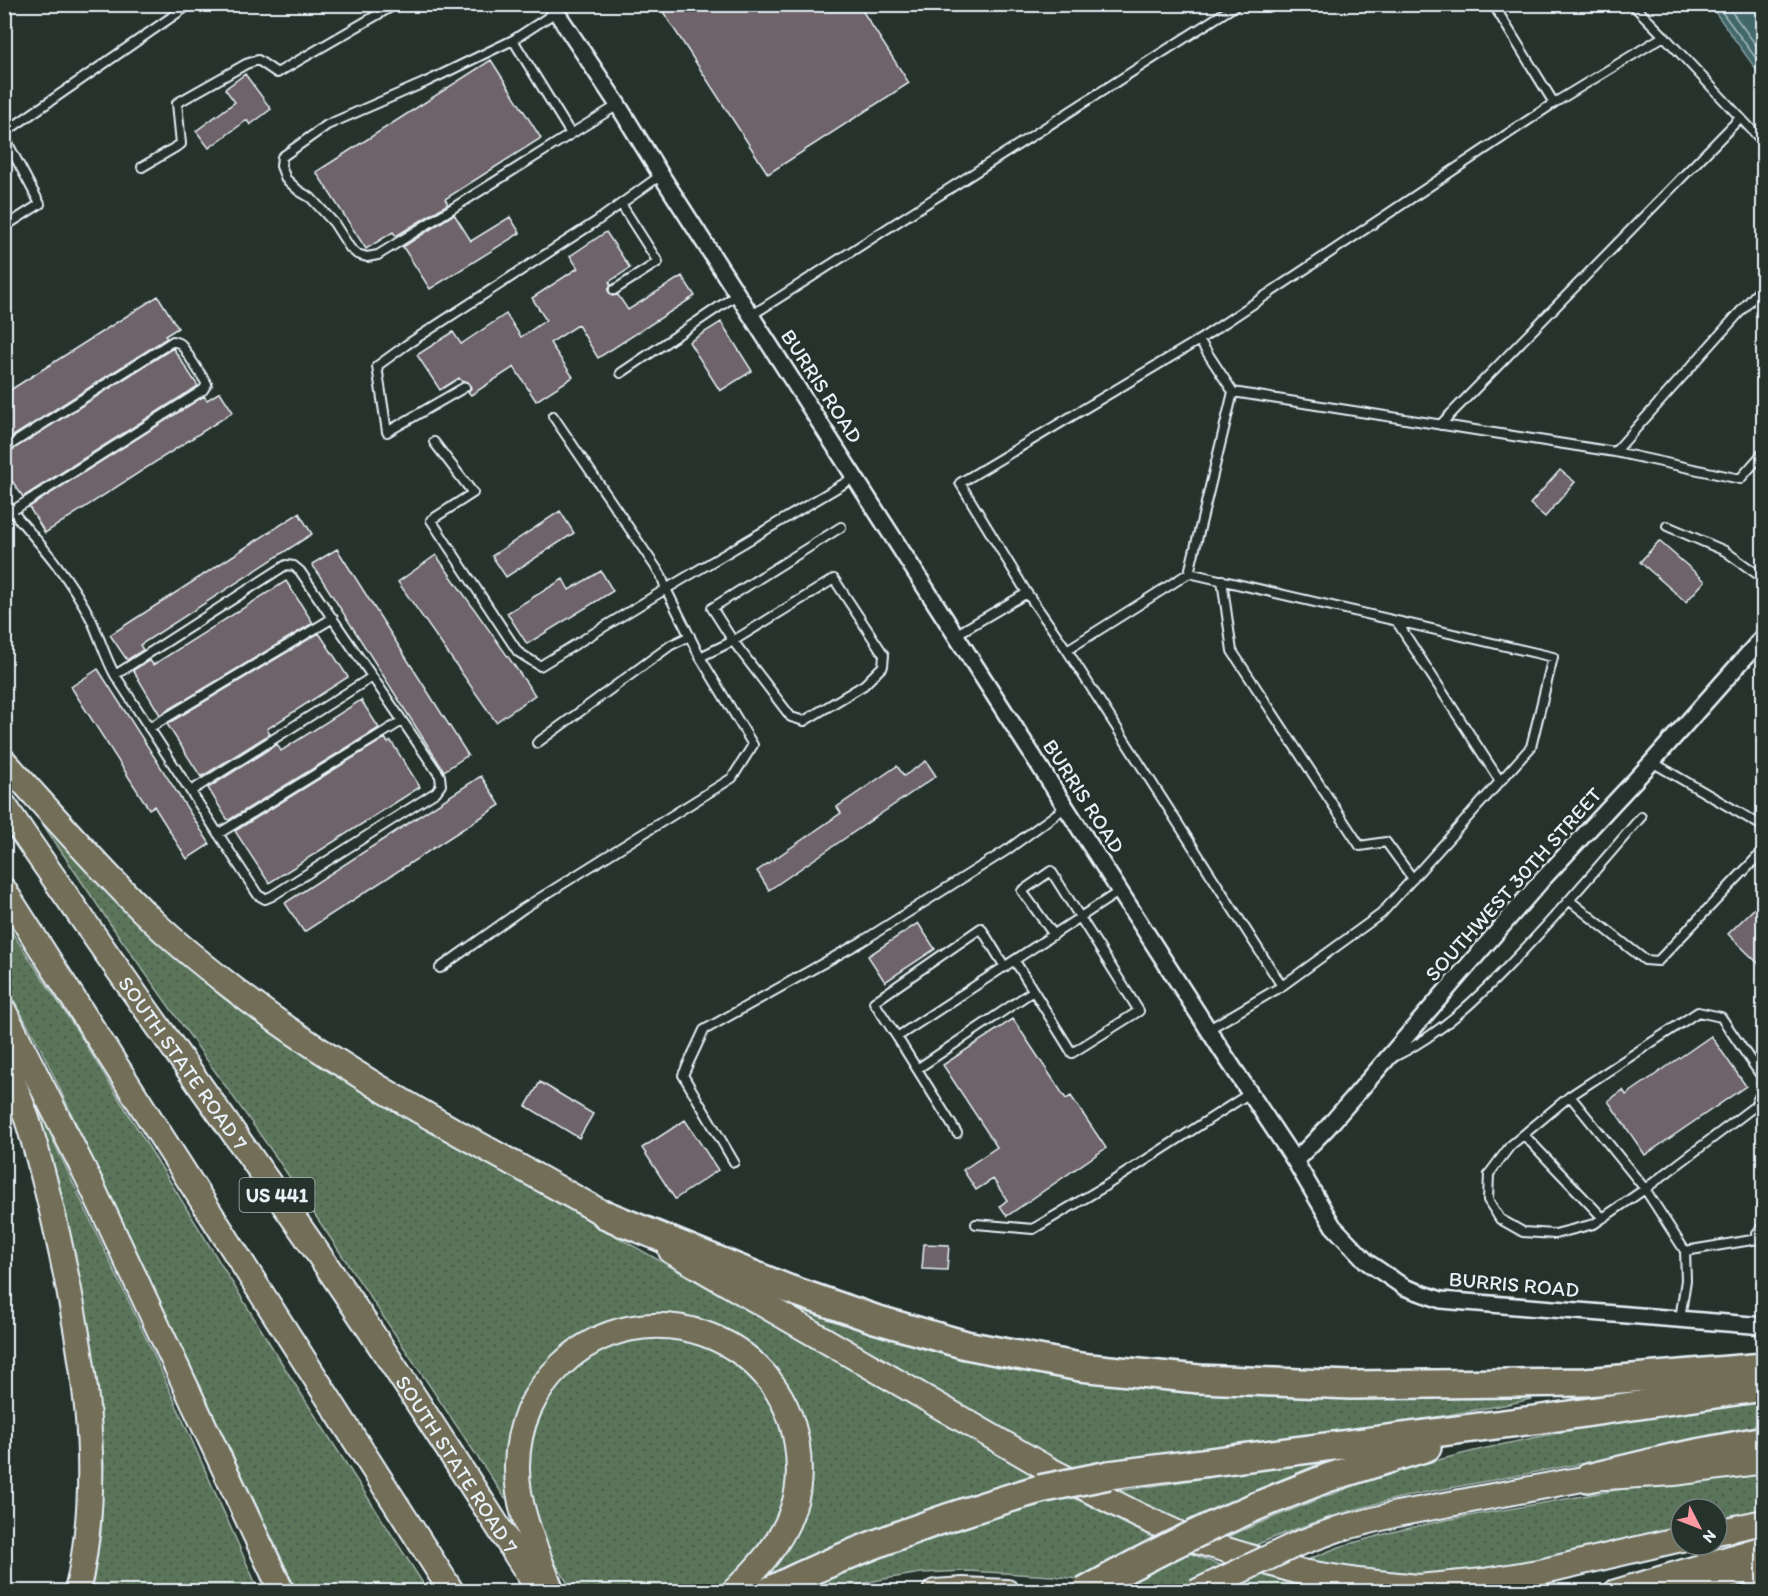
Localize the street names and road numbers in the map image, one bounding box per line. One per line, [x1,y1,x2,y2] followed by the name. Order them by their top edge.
[776,324,868,448] street label: BURRIS ROAD
[1038,734,1130,858] street label: BURRIS ROAD
[1419,782,1607,986] street label: SOUTHWEST 30TH STREET
[114,971,254,1154] street label: SOUTH STATE ROAD 7
[240,1178,314,1212] road number: US 441
[1448,1266,1580,1302] street label: BURRIS ROAD
[391,1370,524,1558] street label: SOUTH STATE ROAD 7

